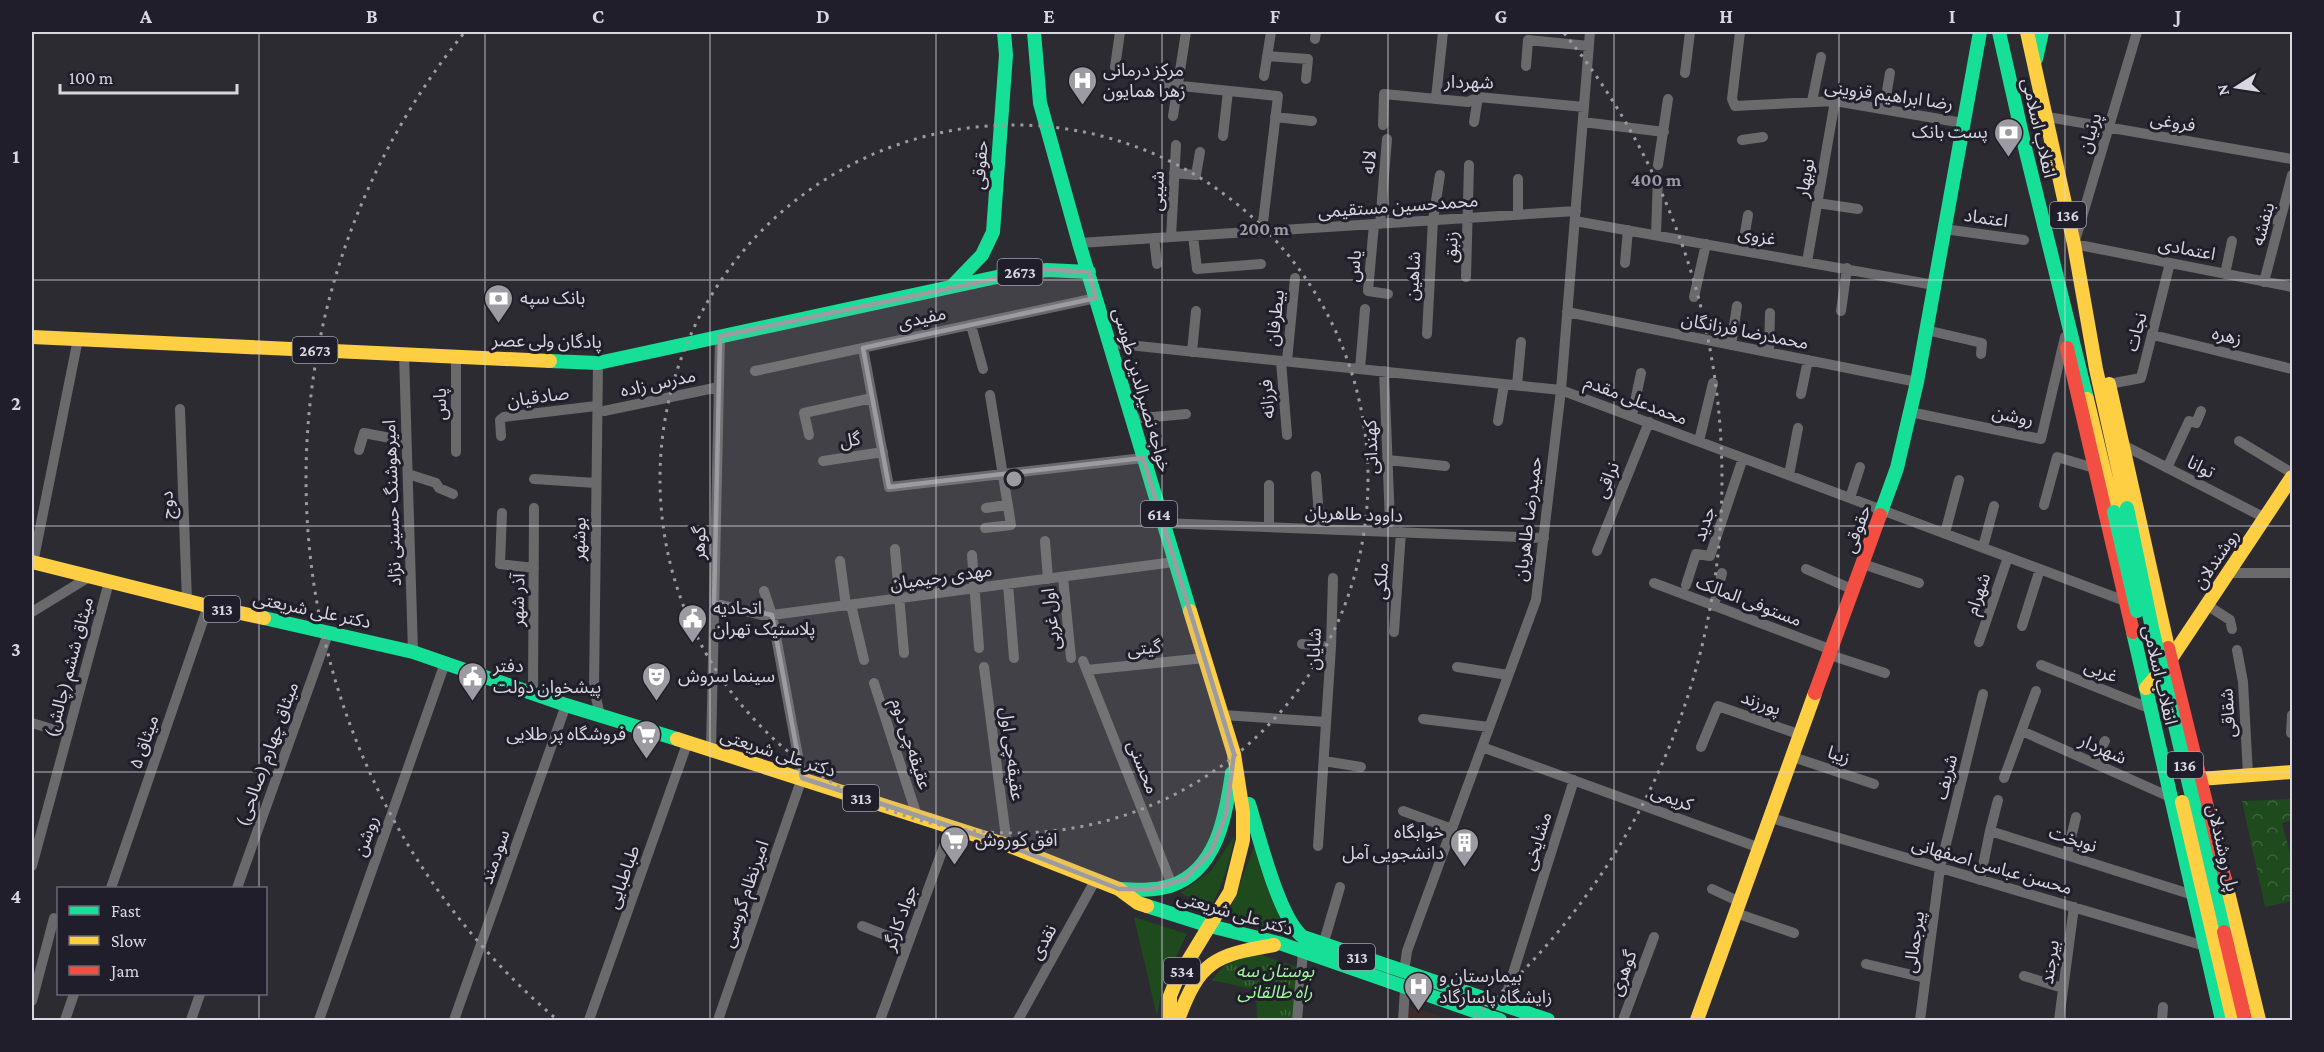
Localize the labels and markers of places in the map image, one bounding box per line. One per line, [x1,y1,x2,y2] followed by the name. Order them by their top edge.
[1103,60,1186,102] place label: مرکز درمانی زهرا همایون
[1066,64,1098,106] hospital icon: مرکز درمانی زهرا همایون
[1993,116,2025,158] bank icon: پست بانک
[1912,122,1988,143] place label: پست بانک
[483,282,515,324] bank icon: بانک سپه
[520,288,585,309] place label: بانک سپه
[1004,469,1024,489] centre of rings
[713,598,815,640] place label: اتحادیه پلاستیک تهران
[676,602,708,644] public building icon: اتحادیه پلاستیک تهران
[492,656,601,698] place label: دفتر پیشخوان دولت
[456,660,488,702] public building icon: دفتر پیشخوان دولت
[641,660,673,702] theatre icon: سینما سروش
[678,666,775,687] place label: سینما سروش
[631,718,663,760] supermarket icon: فروشگاه پر طلایی
[506,724,626,745] place label: فروشگاه پر طلایی
[1342,822,1444,864] place label: خوابگاه دانشجویی آمل
[938,824,970,866] supermarket icon: افق کوروش
[1449,826,1481,868] building icon: خوابگاه دانشجویی آمل
[975,830,1058,851] place label: افق کوروش
[1439,966,1552,1008] place label: بیمارستان و زایشگاه پاسارگاد
[1402,970,1434,1012] hospital icon: بیمارستان و زایشگاه پاسارگاد

